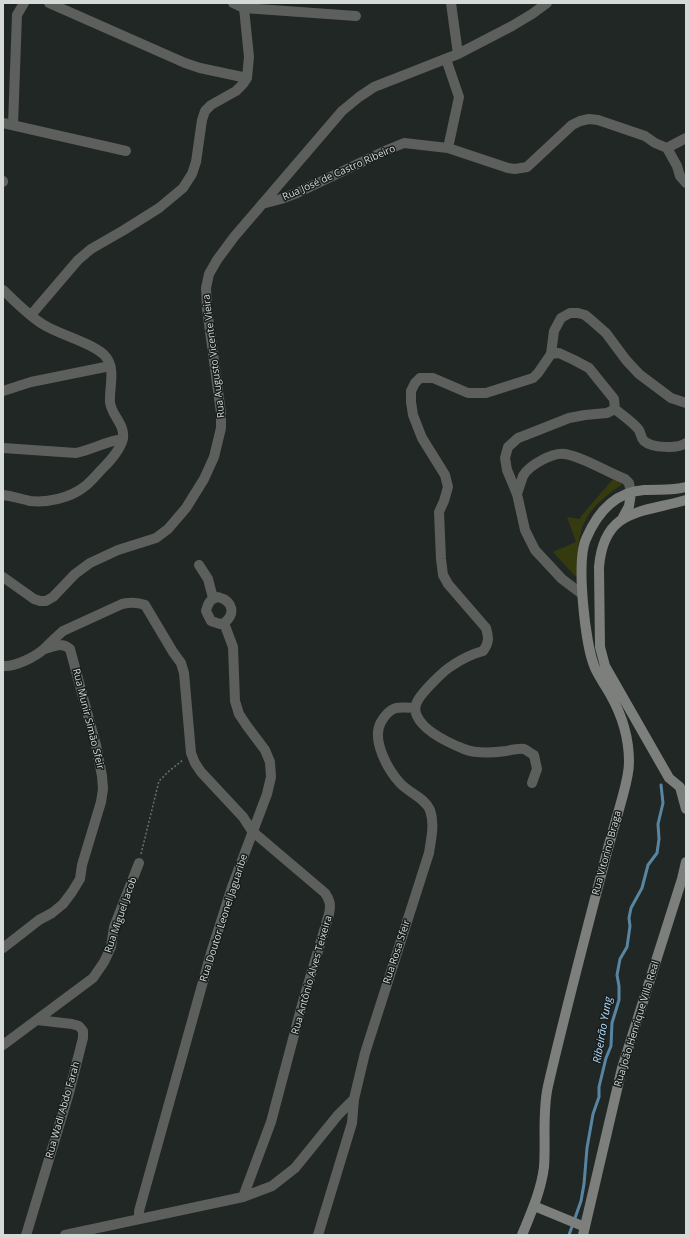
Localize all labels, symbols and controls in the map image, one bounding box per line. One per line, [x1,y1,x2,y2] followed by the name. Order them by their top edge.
[281,143,397,203] street label: Rua José de Castro Ribeiro
[200,293,228,419] street label: Rua Augusto Vicente Vieira
[70,667,106,771] street label: Rua Munir Simão Sfeir
[590,809,624,897] street label: Rua Vitorino Braga
[198,853,250,983] street label: Rua Doutor Leonel Jaguaribe
[102,875,140,955] street label: Rua Miguel Jacob
[289,914,335,1036] street label: Rua Antônio Alves Teixeira
[381,918,413,986] street label: Rua Rosa Sfeir
[612,960,662,1088] street label: Rua João Henrique Villa Real
[591,996,615,1064] water label: Ribeirão Yung
[43,1060,83,1160] street label: Rua Wadi Abdo Farah

